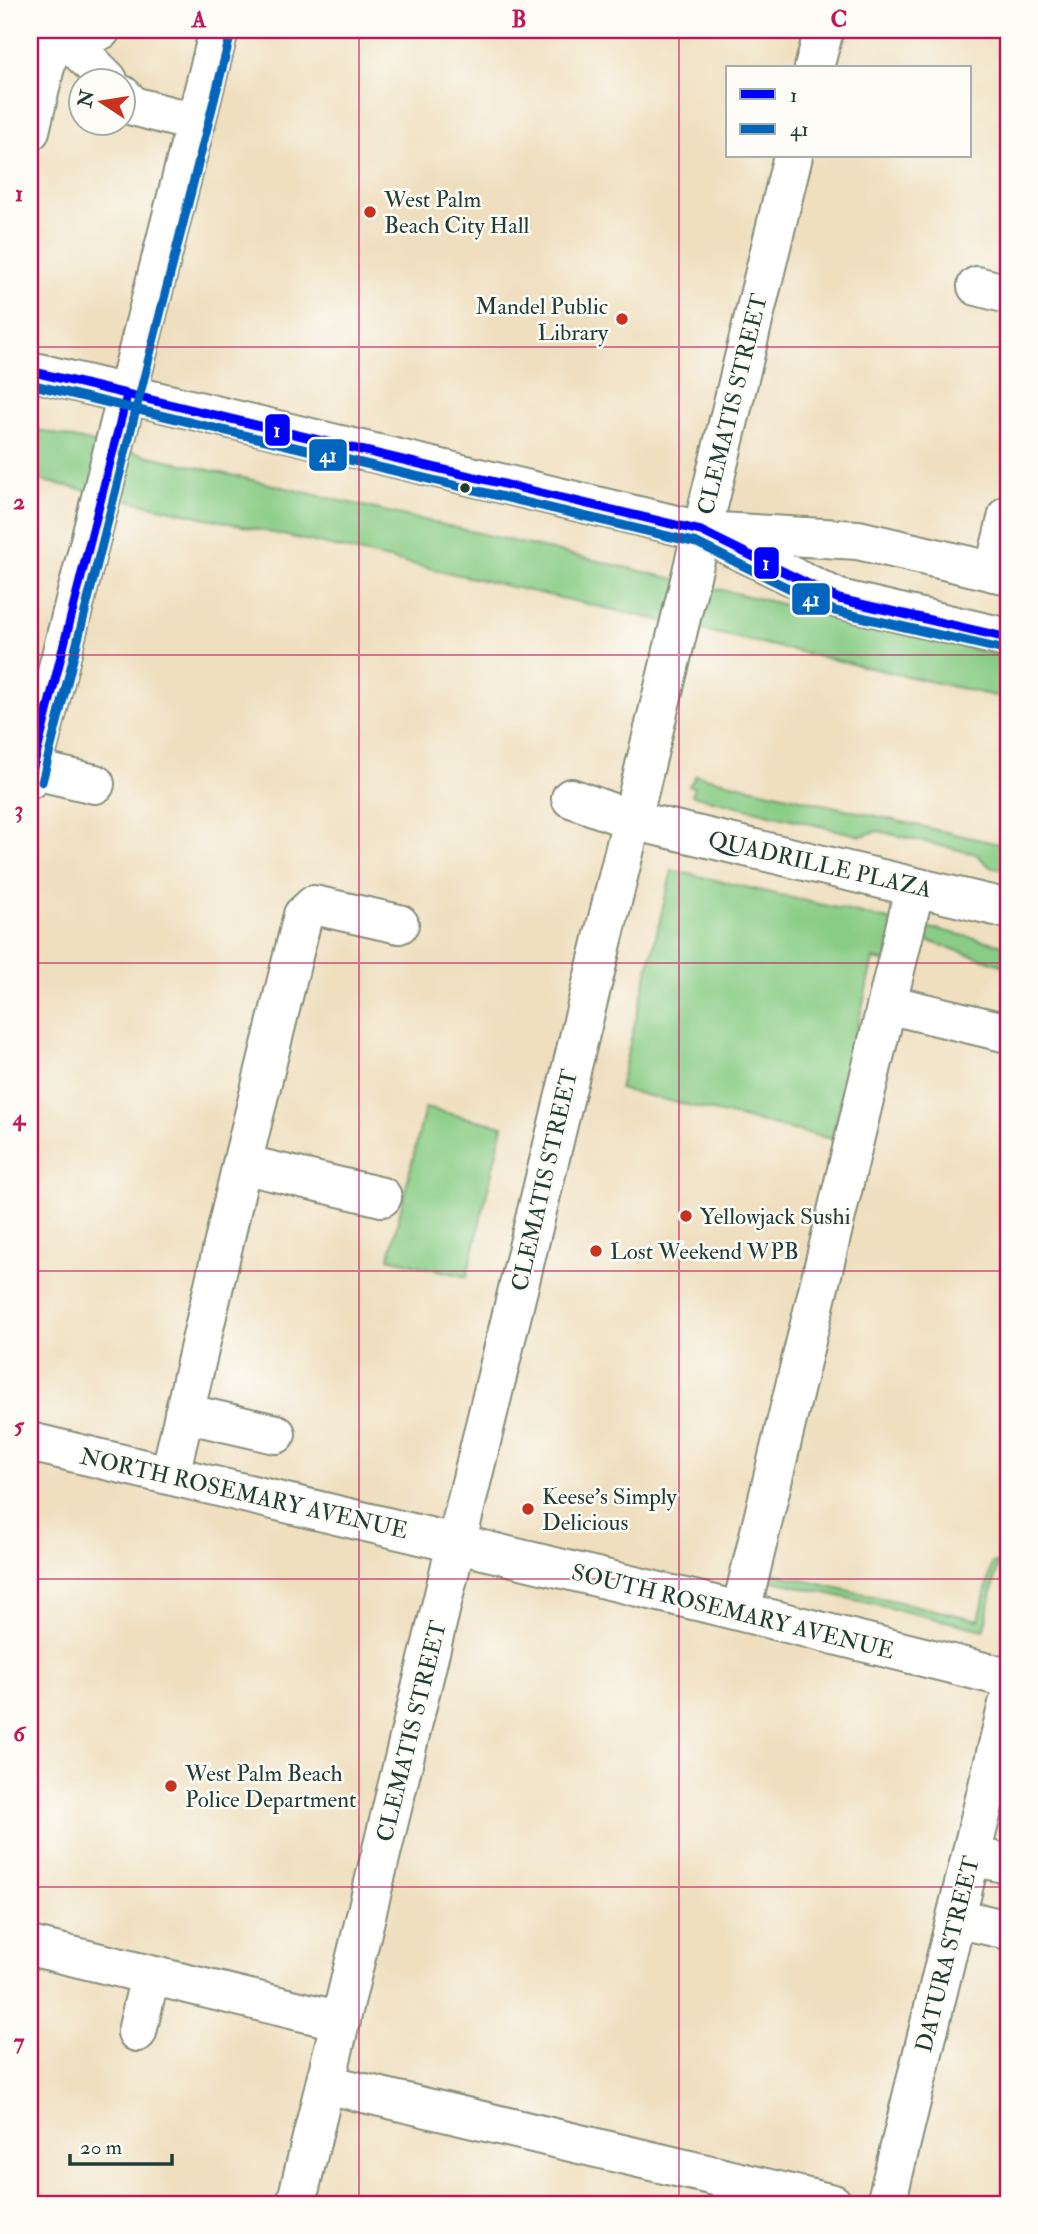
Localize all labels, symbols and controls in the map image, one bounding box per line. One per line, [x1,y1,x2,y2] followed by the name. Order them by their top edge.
[191,5,207,34] text: A
[511,5,527,34] text: B
[831,5,847,34] text: C
[66,66,136,136] north arrow
[726,66,972,158] legend
[790,82,798,109] text: 1
[73,87,100,110] text: N
[790,116,809,143] text: 41
[15,179,23,208] text: 1
[383,185,530,240] place label: West Palm Beach City Hall
[362,204,378,220] marker: West Palm Beach City Hall
[691,291,774,518] street label: CLEMATIS STREET
[475,292,609,347] place label: Mandel Public Library
[614,311,630,327] marker: Mandel Public Library
[264,413,291,447] line badge: 1
[274,419,281,443] text: 1
[308,438,348,472] line badge: 41
[318,444,337,468] text: 41
[458,481,472,495] unlabelled marker
[13,487,25,516] text: 2
[753,546,780,580] line badge: 1
[763,552,770,576] text: 1
[791,582,831,616] line badge: 41
[801,588,820,612] text: 41
[15,795,23,824] text: 3
[705,825,935,904] street label: QUADRILLE PLAZA
[505,1066,584,1294] street label: CLEMATIS STREET
[12,1103,27,1132] text: 4
[700,1202,851,1231] place label: Yellowjack Sushi
[678,1208,694,1224] marker: Yellowjack Sushi
[610,1237,799,1266] place label: Lost Weekend WPB
[588,1243,604,1259] marker: Lost Weekend WPB
[14,1411,25,1440] text: 5
[77,1442,411,1545] street label: NORTH ROSEMARY AVENUE
[542,1482,678,1537] place label: Keese's Simply Delicious
[520,1501,536,1517] marker: Keese's Simply Delicious
[569,1557,897,1666] street label: SOUTH ROSEMARY AVENUE
[370,1618,453,1845] street label: CLEMATIS STREET
[13,1719,27,1748] text: 6
[184,1759,356,1815] place label: West Palm Beach Police Department
[163,1778,179,1794] marker: West Palm Beach Police Department
[909,1853,986,2055] street label: DATURA STREET
[14,2027,25,2056] text: 7
[70,2122,172,2166] scale bar
[80,2134,122,2161] text: 20 m

